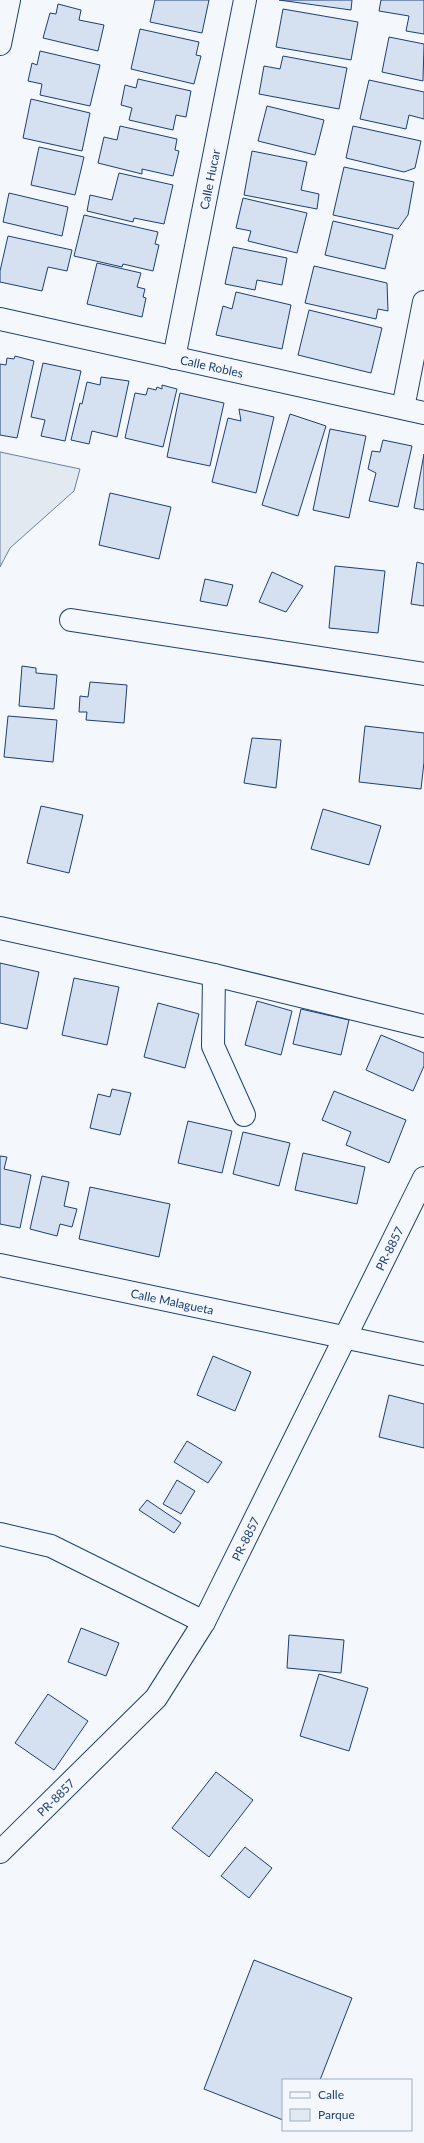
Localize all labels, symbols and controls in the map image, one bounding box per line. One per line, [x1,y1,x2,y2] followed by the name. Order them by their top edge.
[196,148,223,211] street label: Calle Hucar
[179,352,245,380] street label: Calle Robles
[372,1224,406,1273] street label: PR-8857
[129,1285,215,1317] street label: Calle Malagueta
[228,1514,262,1563] street label: PR-8857
[33,1775,78,1819] street label: PR-8857
[282,2079,412,2131] legend
[318,2087,344,2102] text: Calle
[318,2107,355,2122] text: Parque

